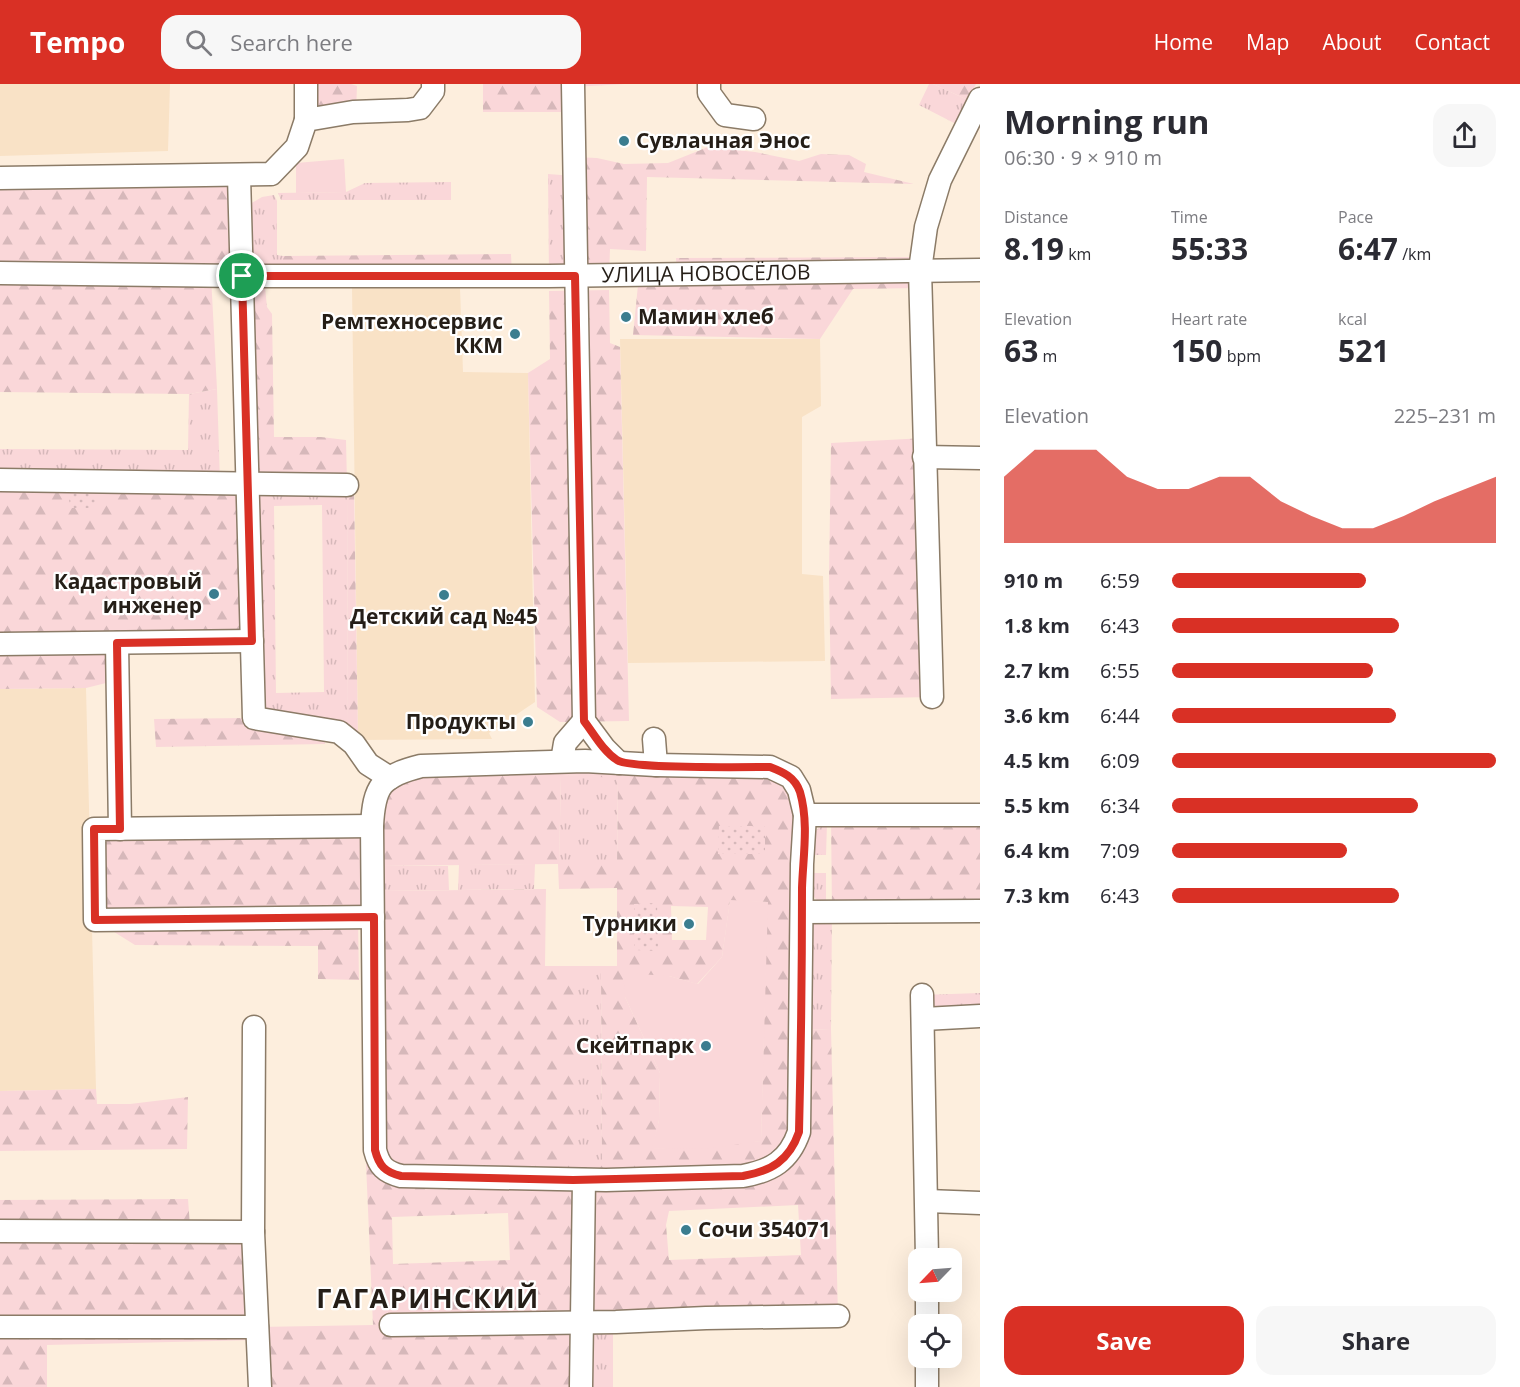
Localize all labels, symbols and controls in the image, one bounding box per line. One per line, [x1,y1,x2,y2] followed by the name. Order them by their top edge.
[161,15,581,69] search box
[30,23,125,61] text: Tempo
[182,26,215,59] icon: search
[230,27,353,57] text: Search here
[1154,28,1213,56] text: Home
[1246,28,1289,56] text: Map
[1322,28,1382,56] text: About
[1415,28,1490,56] text: Contact
[1004,99,1210,144] text: Morning run
[1433,104,1496,167] button: share
[636,126,811,154] place label: Сувлачная Энос
[617,134,631,148] marker: Сувлачная Энос
[1004,144,1162,171] text: 06:30 · 9 × 910 m
[1004,206,1068,228] text: Distance
[1171,206,1208,228] text: Time
[1338,206,1373,228] text: Pace
[1004,228,1064,269] text: 8.19
[1171,228,1248,269] text: 55:33
[1338,228,1398,269] text: 6:47
[1064,243,1091,265] text: km
[1398,243,1431,265] text: /km
[216,250,267,301] pin
[601,257,811,288] street label: УЛИЦА НОВОСЁЛОВ
[225,259,258,292] icon: arrive
[638,302,774,330] place label: Мамин хлеб
[321,307,503,359] place label: Ремтехносервис ККМ
[1004,308,1072,330] text: Elevation
[1171,308,1247,330] text: Heart rate
[1338,308,1367,330] text: kcal
[619,310,633,324] marker: Мамин хлеб
[508,327,522,341] marker: Ремтехносервис ККМ
[1004,330,1038,371] text: 63
[1171,330,1222,371] text: 150
[1338,330,1389,371] text: 521
[1038,345,1057,367] text: m
[1222,345,1261,367] text: bpm
[1004,402,1089,429] text: Elevation
[1394,402,1496,429] text: 225–231 m
[54,567,202,619] place label: Кадастровый инженер
[1004,567,1063,594] text: 910 m
[1100,567,1140,594] text: 6:59
[207,587,221,601] marker: Кадастровый инженер
[437,588,451,602] marker: Детский сад №45
[350,602,538,630] place label: Детский сад №45
[1004,612,1070,639] text: 1.8 km
[1100,612,1140,639] text: 6:43
[1004,657,1070,684] text: 2.7 km
[1100,657,1140,684] text: 6:55
[1004,702,1070,729] text: 3.6 km
[1100,702,1140,729] text: 6:44
[406,707,516,735] place label: Продукты
[521,715,535,729] marker: Продукты
[1004,747,1070,774] text: 4.5 km
[1100,747,1140,774] text: 6:09
[1004,792,1070,819] text: 5.5 km
[1100,792,1140,819] text: 6:34
[1004,837,1070,864] text: 6.4 km
[1100,837,1140,864] text: 7:09
[1004,882,1070,909] text: 7.3 km
[1100,882,1140,909] text: 6:43
[582,909,677,937] place label: Турники
[682,917,696,931] marker: Турники
[576,1031,694,1059] place label: Скейтпарк
[699,1039,713,1053] marker: Скейтпарк
[698,1215,831,1243] place label: Сочи 354071
[679,1223,693,1237] marker: Сочи 354071
[908,1248,962,1302] north arrow
[908,1248,962,1368] map controls
[316,1279,540,1316] district label: ГАГАРИНСКИЙ
[1004,1306,1244,1375] button: Save
[1256,1306,1496,1375] button: Share
[908,1314,962,1368] button: locate

